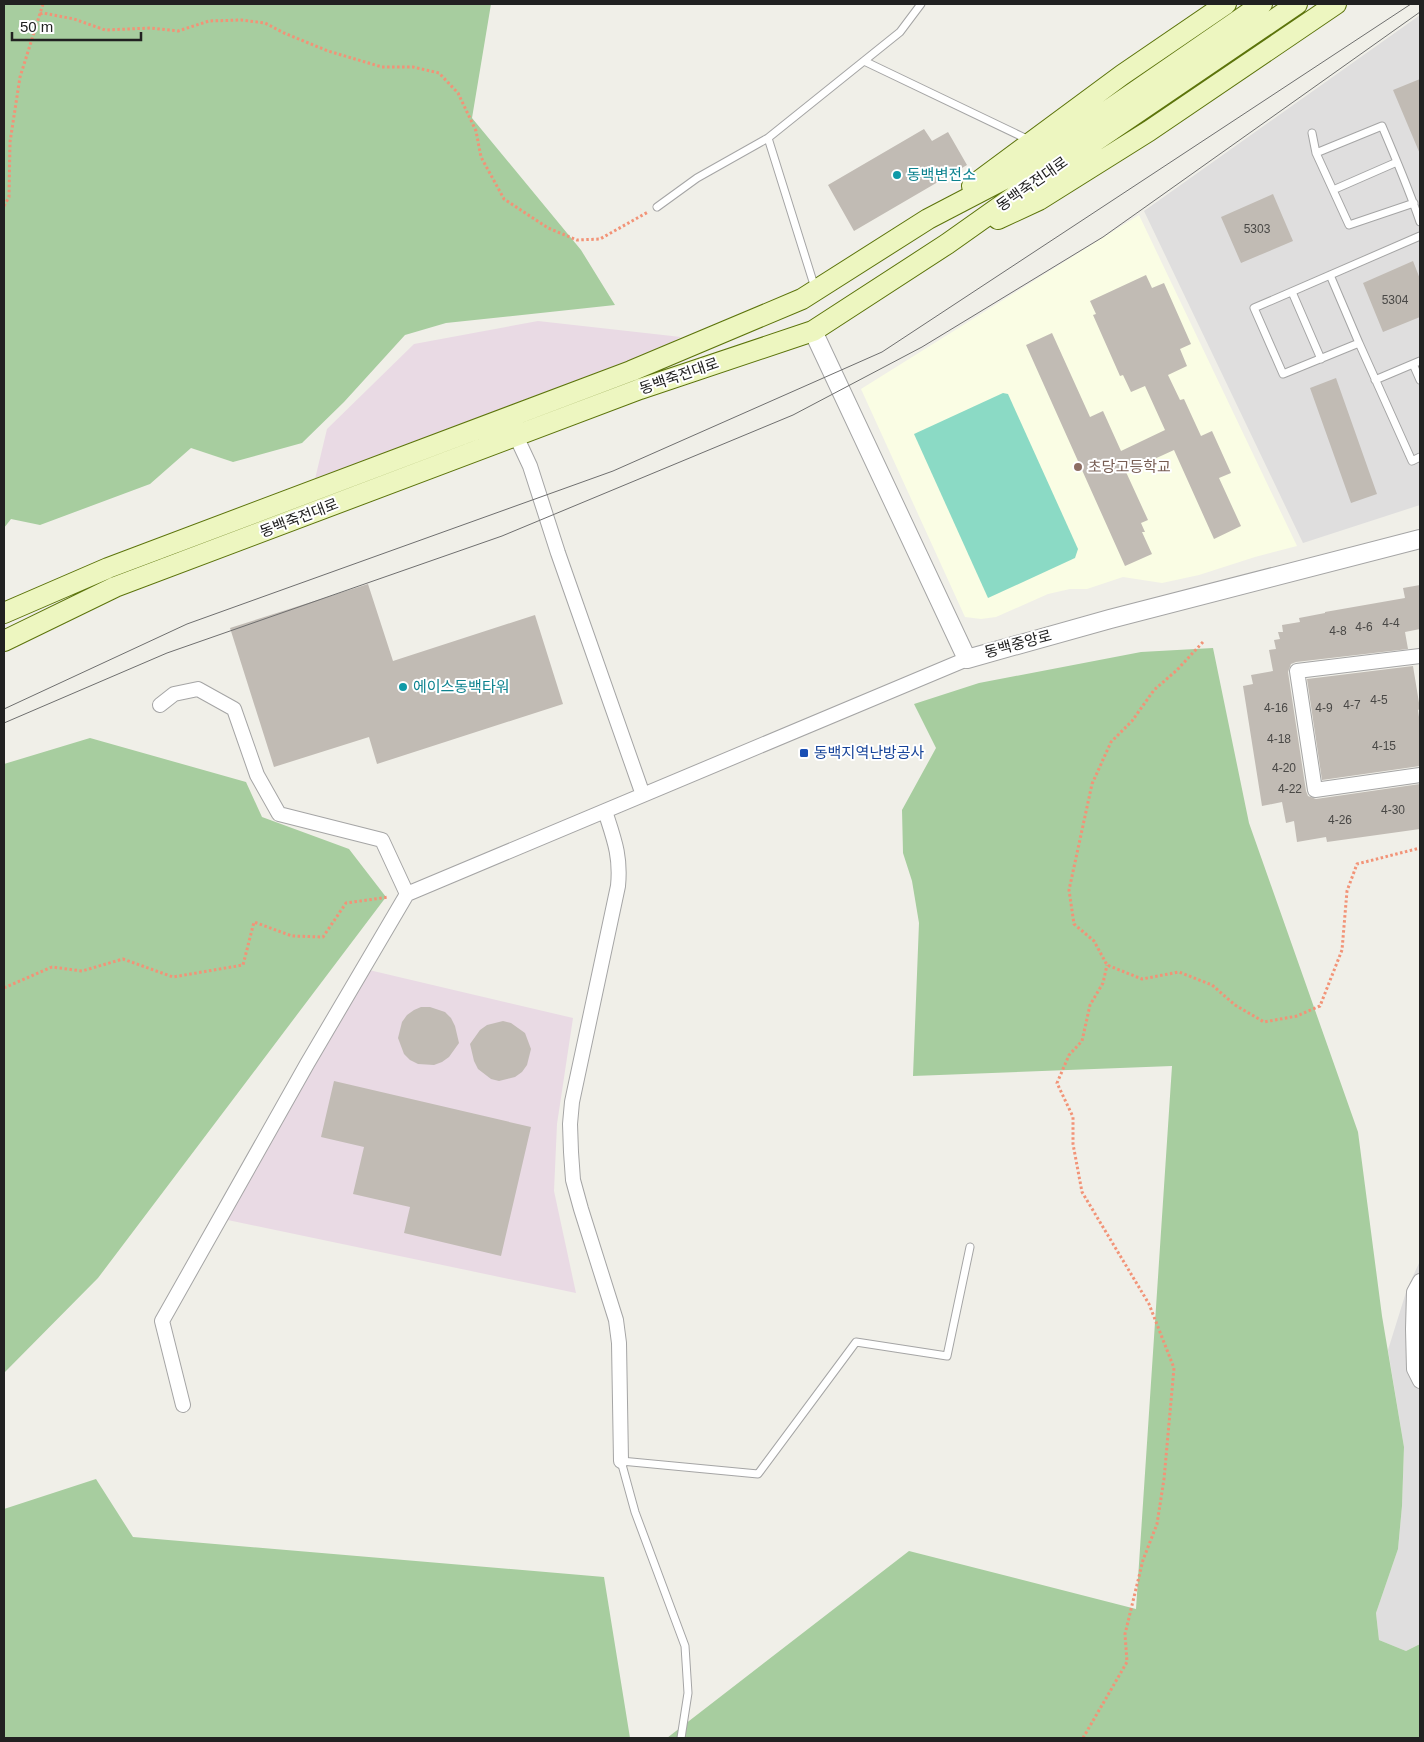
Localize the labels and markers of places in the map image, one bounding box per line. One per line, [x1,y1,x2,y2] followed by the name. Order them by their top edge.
[907,166,976,183] place label: 동백변전소
[891,169,903,181] marker: 동백변전소
[1088,458,1171,475] place label: 초당고등학교
[1072,461,1084,473] marker: 초당고등학교
[413,678,510,695] place label: 에이스동백타워
[397,681,409,693] marker: 에이스동백타워
[814,744,925,761] place label: 동백지역난방공사
[798,747,810,759] marker: 동백지역난방공사

